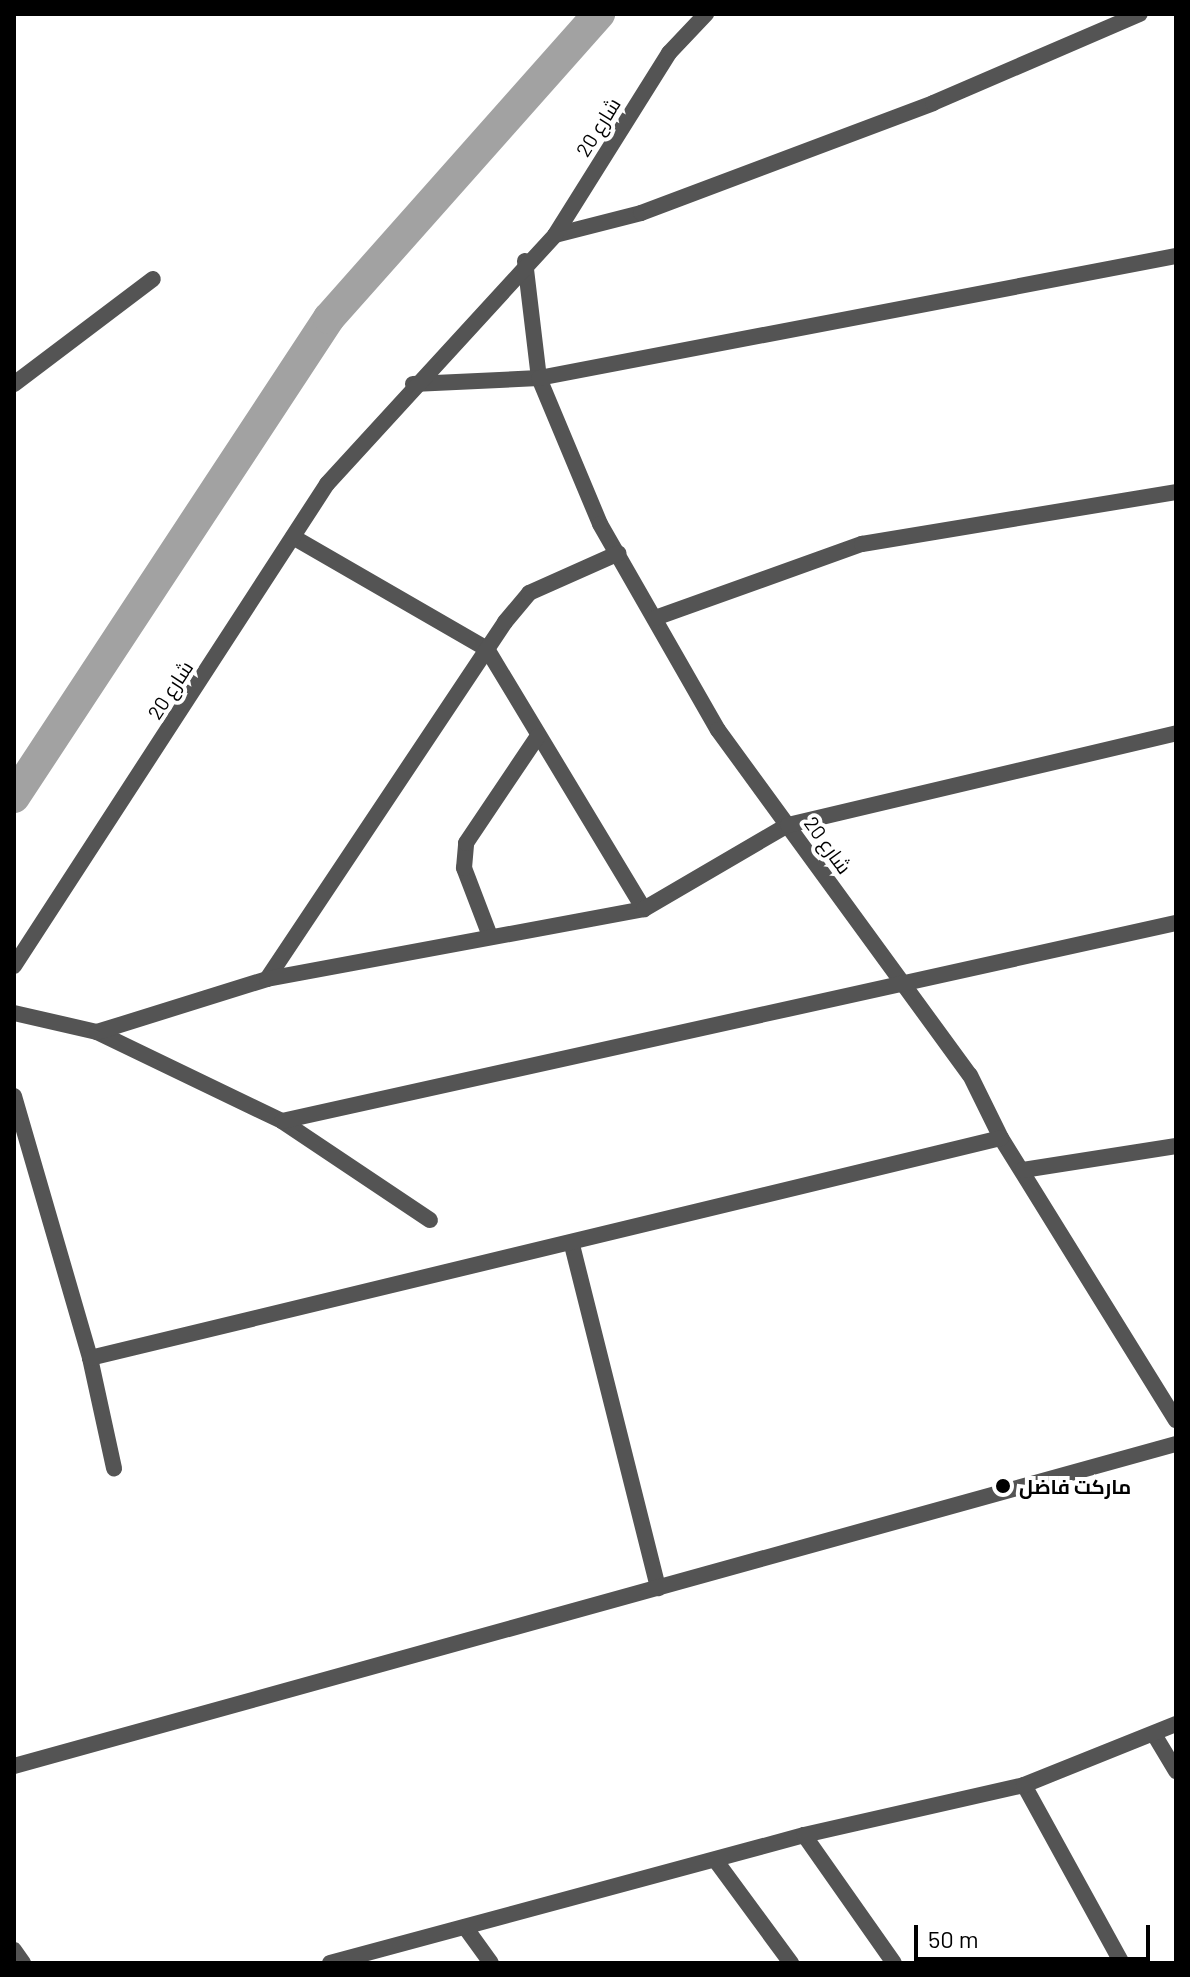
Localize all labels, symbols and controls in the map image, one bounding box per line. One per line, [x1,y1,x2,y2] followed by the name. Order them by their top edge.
[571,93,625,161] street label: شارع 20
[142,656,198,724] street label: شارع 20
[799,812,857,878] street label: شارع 20
[1019,1474,1131,1498] place label: ماركت فاضل
[994,1477,1012,1495] marker: ماركت فاضل
[918,1909,1154,1959] scale bar
[928,1924,979,1953] text: 50 m

